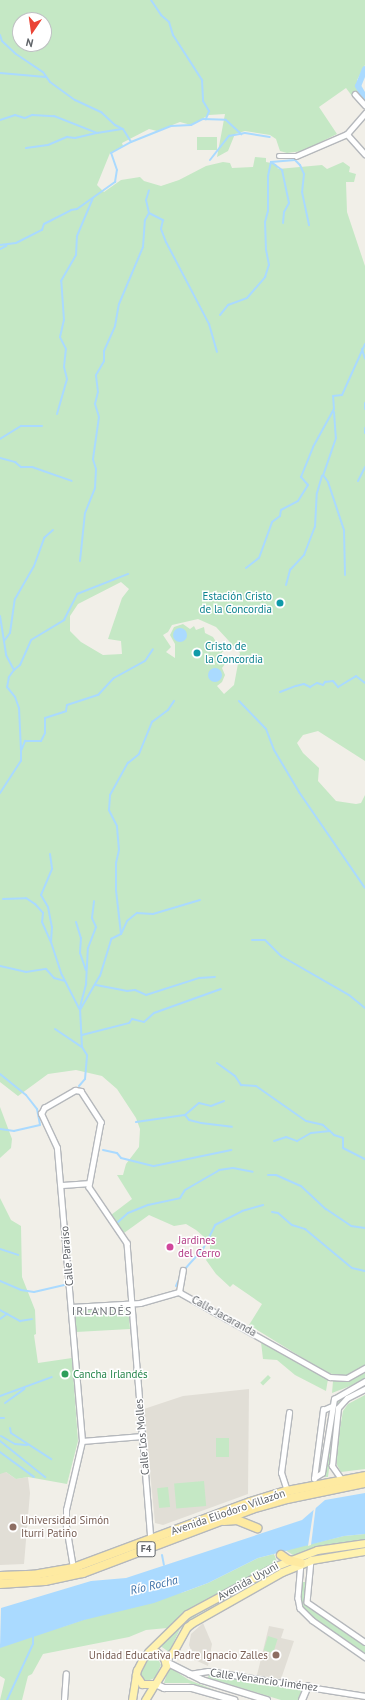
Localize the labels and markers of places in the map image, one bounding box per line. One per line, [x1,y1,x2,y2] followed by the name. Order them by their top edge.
[199,590,272,616] place label: Estación Cristo de la Concordia
[275,598,285,608] marker: Estación Cristo de la Concordia
[205,640,263,666] place label: Cristo de la Concordia
[192,648,202,658] marker: Cristo de la Concordia
[178,1234,221,1260] place label: Jardines del Cerro
[165,1242,175,1252] marker: Jardines del Cerro
[73,1367,148,1381] place label: Cancha Irlandés
[60,1369,70,1379] marker: Cancha Irlandés
[21,1514,109,1540] place label: Universidad Simón Iturri Patiño
[8,1522,18,1532] marker: Universidad Simón Iturri Patiño
[89,1648,268,1662] place label: Unidad Educativa Padre Ignacio Zalles
[271,1650,281,1660] marker: Unidad Educativa Padre Ignacio Zalles

